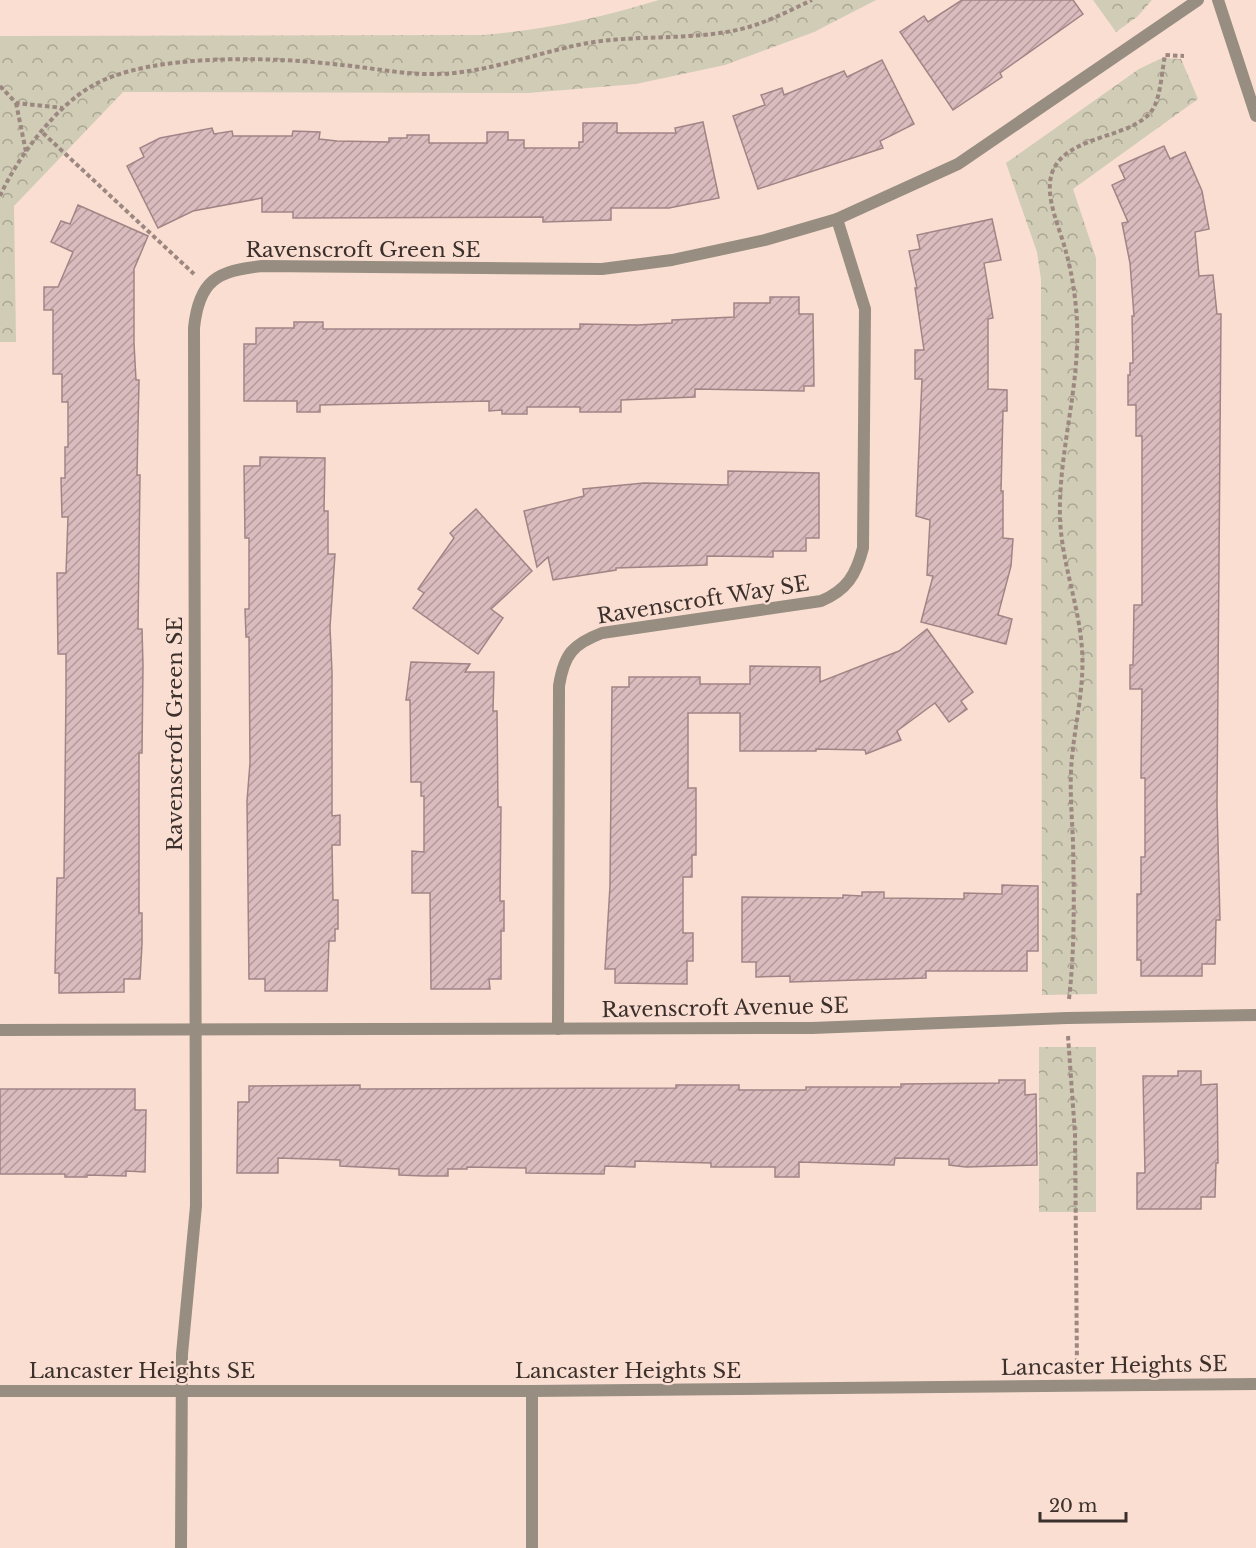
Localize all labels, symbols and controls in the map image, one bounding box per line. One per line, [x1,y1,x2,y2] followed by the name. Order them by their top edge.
[246,237,480,263] street label: Ravenscroft Green SE
[595,570,811,630] street label: Ravenscroft Way SE
[162,617,188,851] street label: Ravenscroft Green SE
[601,993,849,1023] street label: Ravenscroft Avenue SE
[1000,1351,1228,1381] street label: Lancaster Heights SE
[29,1358,255,1384] street label: Lancaster Heights SE
[515,1358,741,1384] street label: Lancaster Heights SE
[1040,1485,1126,1523] scale bar
[1049,1495,1097,1517] text: 20 m

